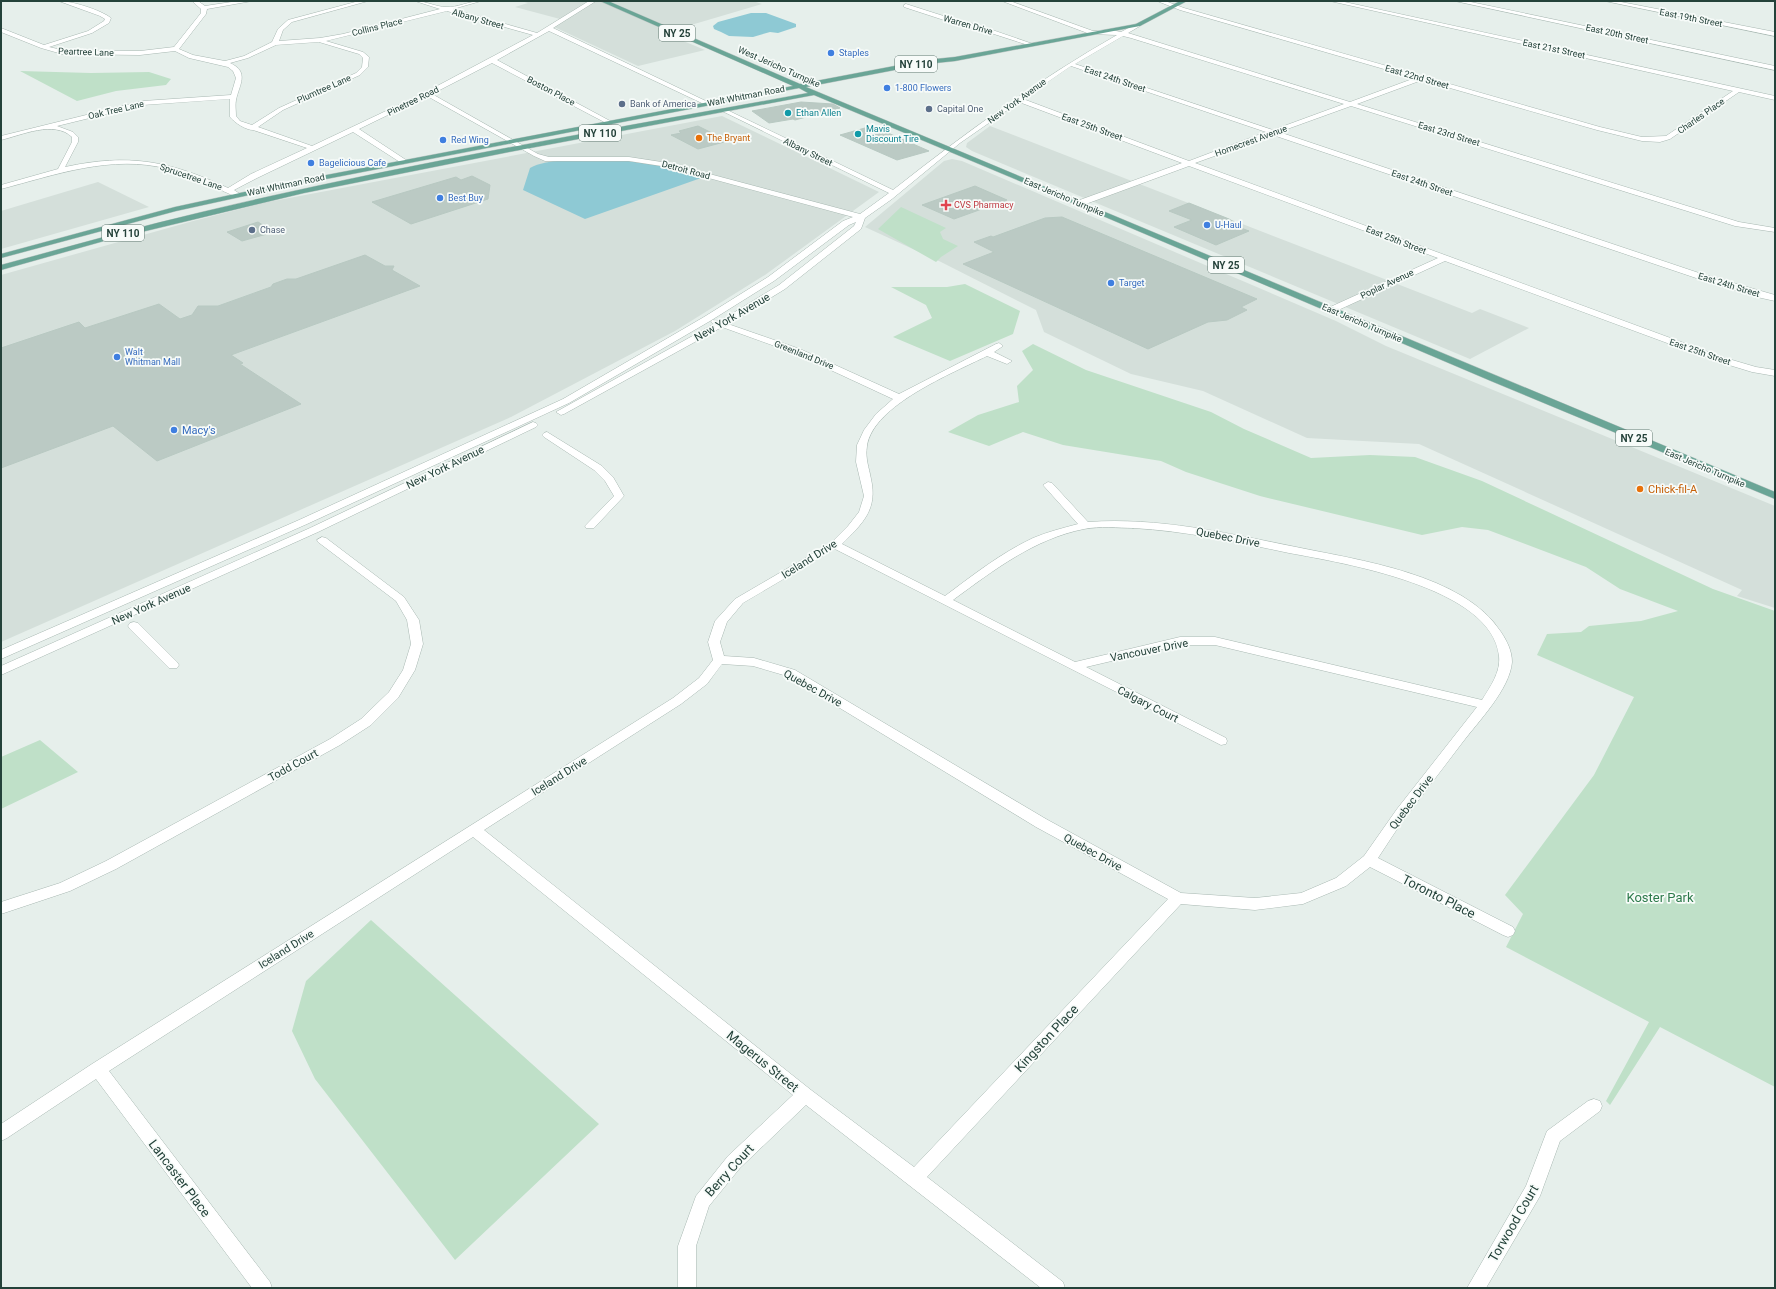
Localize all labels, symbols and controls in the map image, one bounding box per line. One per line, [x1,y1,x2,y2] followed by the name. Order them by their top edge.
[451,7,505,31] street label: Albany Street
[1659,7,1723,29] street label: East 19th Street
[942,13,994,37] street label: Warren Drive
[351,16,403,38] street label: Collins Place
[1585,22,1649,46] street label: East 20th Street
[659,25,695,41] road number: NY 25
[1522,38,1586,61] street label: East 21st Street
[736,44,822,90] street label: West Jericho Turnpike
[58,46,114,58] street label: Peartree Lane
[826,48,836,58] marker: Staples
[839,48,869,58] place label: Staples
[895,56,937,72] road number: NY 110
[1384,63,1450,91] street label: East 22nd Street
[1083,64,1147,94] street label: East 24th Street
[296,73,353,105] street label: Plumtree Lane
[525,74,577,108] street label: Boston Place
[986,76,1048,126] street label: New York Avenue
[882,83,892,93] marker: 1-800 Flowers
[895,83,952,93] place label: 1-800 Flowers
[386,84,440,118] street label: Pinetree Road
[706,84,786,108] street label: Walt Whitman Road
[1676,96,1727,136] street label: Charles Place
[87,99,145,121] street label: Oak Tree Lane
[617,99,627,109] marker: Bank of America
[630,99,696,109] place label: Bank of America
[924,104,934,114] marker: Capital One
[937,104,983,114] place label: Capital One
[783,108,793,118] marker: Ethan Allen
[796,108,841,118] place label: Ethan Allen
[1060,111,1124,143] street label: East 25th Street
[1417,120,1481,148] street label: East 23rd Street
[1214,123,1289,159] street label: Homecrest Avenue
[866,124,919,144] place label: Mavis Discount Tire
[579,125,621,141] road number: NY 110
[853,129,863,139] marker: Mavis Discount Tire
[694,133,704,143] marker: The Bryant
[707,133,750,143] place label: The Bryant
[438,135,448,145] marker: Red Wing
[451,135,489,145] place label: Red Wing
[782,136,834,168] street label: Albany Street
[306,158,316,168] marker: Bagelicious Cafe
[319,158,386,168] place label: Bagelicious Cafe
[661,159,711,181] street label: Detroit Road
[159,162,224,192] street label: Sprucetree Lane
[1390,168,1454,198] street label: East 24th Street
[246,172,326,198] street label: Walt Whitman Road
[1022,176,1106,219] street label: East Jericho Turnpike
[435,193,445,203] marker: Best Buy
[448,193,484,203] place label: Best Buy
[941,200,951,210] marker: CVS Pharmacy
[954,200,1014,210] place label: CVS Pharmacy
[1202,220,1212,230] marker: U-Haul
[1215,220,1242,230] place label: U-Haul
[1364,224,1428,256] street label: East 25th Street
[102,225,144,241] road number: NY 110
[247,225,257,235] marker: Chase
[260,225,285,235] place label: Chase
[1208,257,1244,273] road number: NY 25
[1359,267,1415,301] street label: Poplar Avenue
[1697,271,1761,299] street label: East 24th Street
[1106,278,1116,288] marker: Target
[1119,278,1145,288] place label: Target
[692,290,773,344] street label: New York Avenue
[1320,302,1404,345] street label: East Jericho Turnpike
[1668,337,1732,367] street label: East 25th Street
[773,339,835,372] street label: Greenland Drive
[125,347,180,367] place label: Walt Whitman Mall
[112,352,122,362] marker: Walt Whitman Mall
[182,424,216,437] place label: Macy's
[169,425,179,435] marker: Macy's
[1616,430,1652,446] road number: NY 25
[404,443,487,492] street label: New York Avenue
[1663,447,1747,490] street label: East Jericho Turnpike
[1648,483,1698,496] place label: Chick-fil-A
[1635,484,1645,494] marker: Chick-fil-A
[1195,525,1261,550] street label: Quebec Drive
[779,537,840,582] street label: Iceland Drive
[110,581,193,628] street label: New York Avenue
[1109,637,1189,664] street label: Vancouver Drive
[781,667,844,710] street label: Quebec Drive
[1115,683,1181,726] street label: Calgary Court
[266,746,321,784] street label: Todd Court
[529,754,590,799] street label: Iceland Drive
[1387,772,1436,832] street label: Quebec Drive
[1061,831,1124,874] street label: Quebec Drive
[1400,872,1478,921] street label: Toronto Place
[1626,890,1694,905] park label: Koster Park
[256,927,317,972] street label: Iceland Drive
[1011,1001,1081,1075] street label: Kingston Place
[724,1028,802,1095] street label: Magerus Street
[146,1137,214,1220] street label: Lancaster Place
[702,1141,757,1200] street label: Berry Court
[1485,1182,1541,1264] street label: Torwood Court

